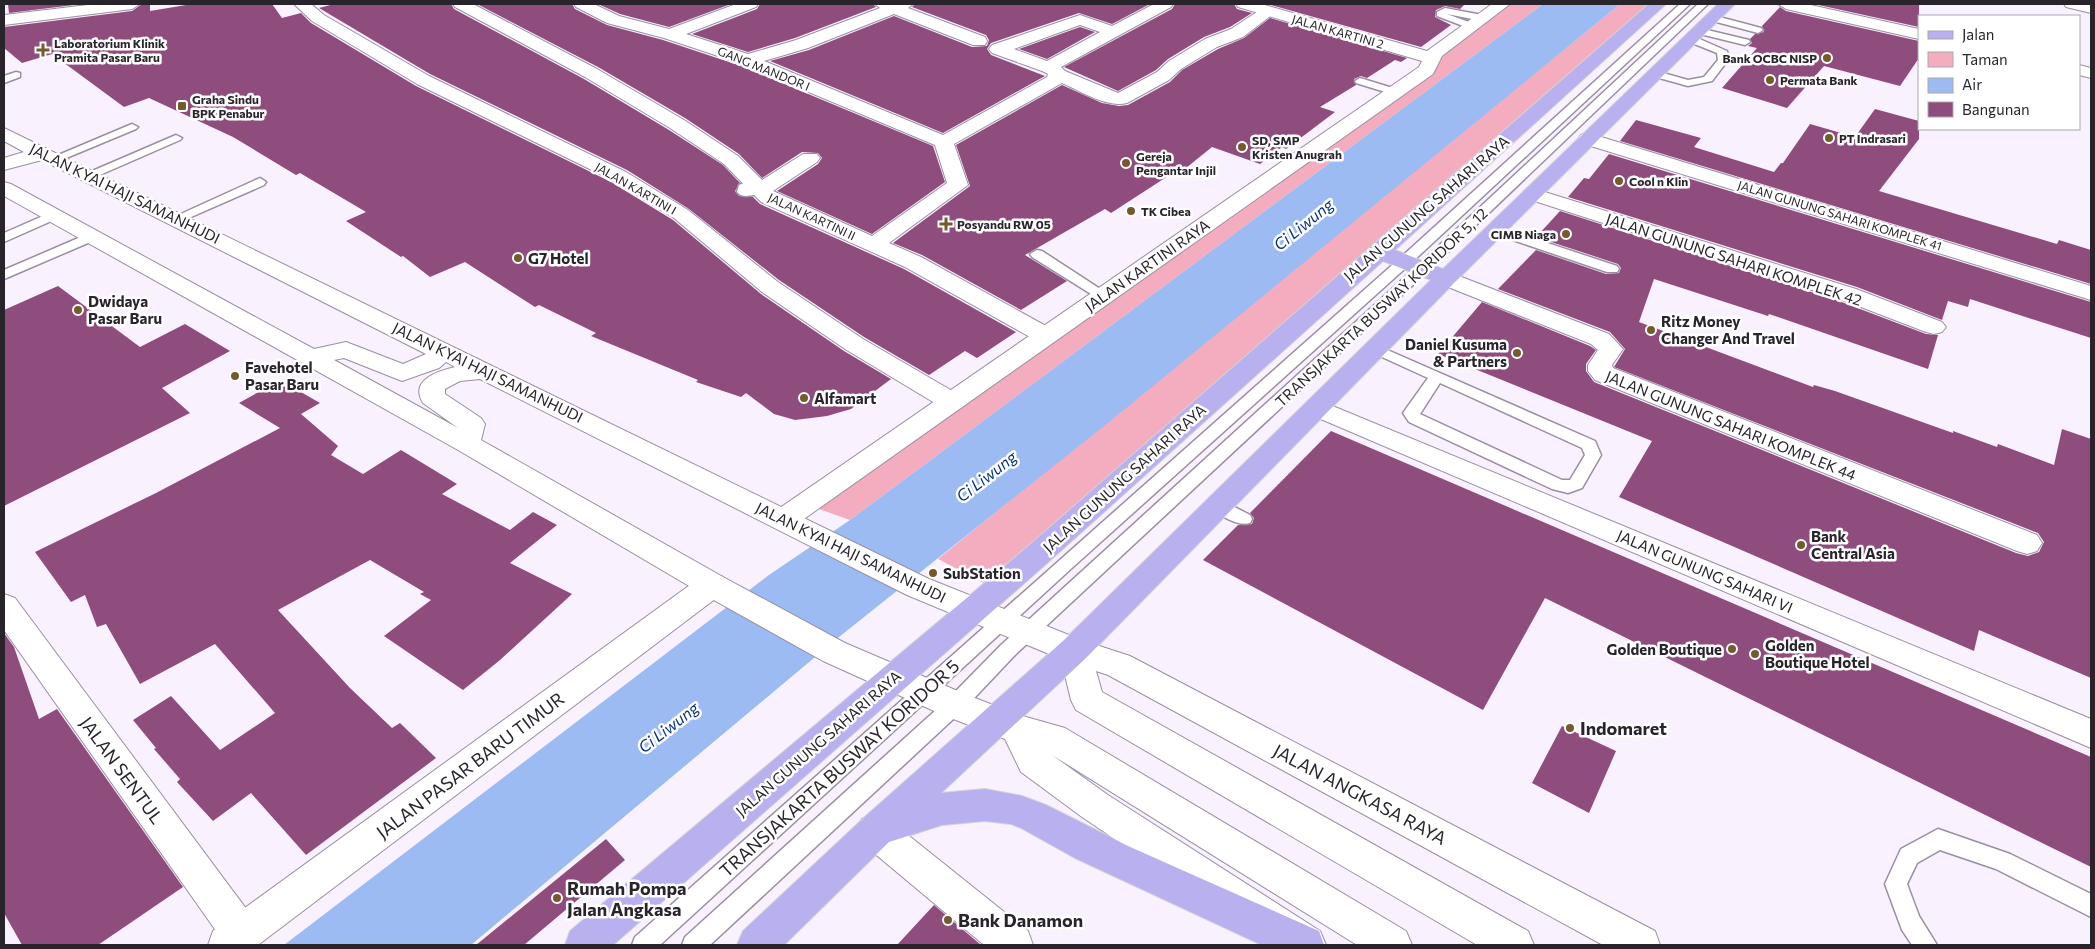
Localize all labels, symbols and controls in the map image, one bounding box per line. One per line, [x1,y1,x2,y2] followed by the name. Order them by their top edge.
[1290,11,1386,52] street label: JALAN KARTINI 2
[1918,15,2080,130] legend
[1962,25,1994,43] text: Jalan
[54,36,165,64] place label: Laboratorium Klinik Pramita Pasar Baru
[36,43,50,57] marker: Laboratorium Klinik Pramita Pasar Baru
[716,43,812,93] street label: GANG MANDOR I
[1962,50,2008,68] text: Taman
[1722,51,1817,65] place label: Bank OCBC NISP
[1821,52,1833,64] marker: Bank OCBC NISP
[1780,73,1858,87] place label: Permata Bank
[1764,74,1776,86] marker: Permata Bank
[1962,75,1982,93] text: Air
[192,92,265,120] place label: Graha Sindu BPK Penabur
[176,100,188,112] marker: Graha Sindu BPK Penabur
[1962,100,2030,118] text: Bangunan
[1340,131,1512,285] street label: JALAN GUNUNG SAHARI RAYA
[1839,131,1906,145] place label: PT Indrasari
[1823,132,1835,144] marker: PT Indrasari
[1252,133,1342,161] place label: SD, SMP Kristen Anugrah
[27,139,223,247] street label: JALAN KYAI HAJI SAMANHUDI
[1236,141,1248,153] marker: SD, SMP Kristen Anugrah
[1136,149,1216,177] place label: Gereja Pengantar Injil
[1120,157,1132,169] marker: Gereja Pengantar Injil
[592,159,679,218] street label: JALAN KARTINI I
[1629,174,1688,188] place label: Cool n Klin
[1613,175,1625,187] marker: Cool n Klin
[1736,177,1944,254] street label: JALAN GUNUNG SAHARI KOMPLEK 41
[766,190,858,243] street label: JALAN KARTINI II
[1269,193,1338,254] water label: Ci Liwung
[1141,204,1191,218] place label: TK Cibea
[1271,204,1491,410] street label: TRANSJAKARTA BUSWAY KORIDOR 5, 12
[1125,205,1137,217] marker: TK Cibea
[1604,209,1864,309] street label: JALAN GUNUNG SAHARI KOMPLEK 42
[1081,215,1213,315] street label: JALAN KARTINI RAYA
[939,217,953,231] marker: Posyandu RW 05
[957,217,1051,231] place label: Posyandu RW 05
[1491,227,1556,241] place label: CIMB Niaga
[1560,228,1572,240] marker: CIMB Niaga
[528,249,588,267] place label: G7 Hotel
[512,252,524,264] marker: G7 Hotel
[88,292,162,327] place label: Dwidaya Pasar Baru
[72,304,84,316] marker: Dwidaya Pasar Baru
[1661,312,1795,347] place label: Ritz Money Changer And Travel
[390,318,586,426] street label: JALAN KYAI HAJI SAMANHUDI
[1645,324,1657,336] marker: Ritz Money Changer And Travel
[1405,335,1507,370] place label: Daniel Kusuma & Partners
[1511,347,1523,359] marker: Daniel Kusuma & Partners
[245,358,319,393] place label: Favehotel Pasar Baru
[1603,366,1859,484] street label: JALAN GUNUNG SAHARI KOMPLEK 44
[229,370,241,382] marker: Favehotel Pasar Baru
[814,389,876,407] place label: Alfamart
[798,392,810,404] marker: Alfamart
[1039,400,1209,556] street label: JALAN GUNUNG SAHARI RAYA
[952,446,1021,505] water label: Ci Liwung
[753,498,949,606] street label: JALAN KYAI HAJI SAMANHUDI
[1614,526,1796,616] street label: JALAN GUNUNG SAHARI VI
[1811,527,1895,562] place label: Bank Central Asia
[1795,539,1807,551] marker: Bank Central Asia
[943,564,1021,582] place label: SubStation
[927,567,939,579] marker: SubStation
[1765,636,1870,671] place label: Golden Boutique Hotel
[1607,640,1722,658] place label: Golden Boutique
[1726,643,1738,655] marker: Golden Boutique
[1749,648,1761,660] marker: Golden Boutique Hotel
[715,654,963,882] street label: TRANSJAKARTA BUSWAY KORIDOR 5
[732,666,904,820] street label: JALAN GUNUNG SAHARI RAYA
[372,687,568,843] street label: JALAN PASAR BARU TIMUR
[634,697,703,756] water label: Ci Liwung
[76,712,168,828] street label: JALAN SENTUL
[1580,717,1667,739] place label: Indomaret
[1564,722,1576,734] marker: Indomaret
[1270,739,1450,849] street label: JALAN ANGKASA RAYA
[567,877,687,920] place label: Rumah Pompa Jalan Angkasa
[551,892,563,904] marker: Rumah Pompa Jalan Angkasa
[958,909,1083,931] place label: Bank Danamon
[942,914,954,926] marker: Bank Danamon

